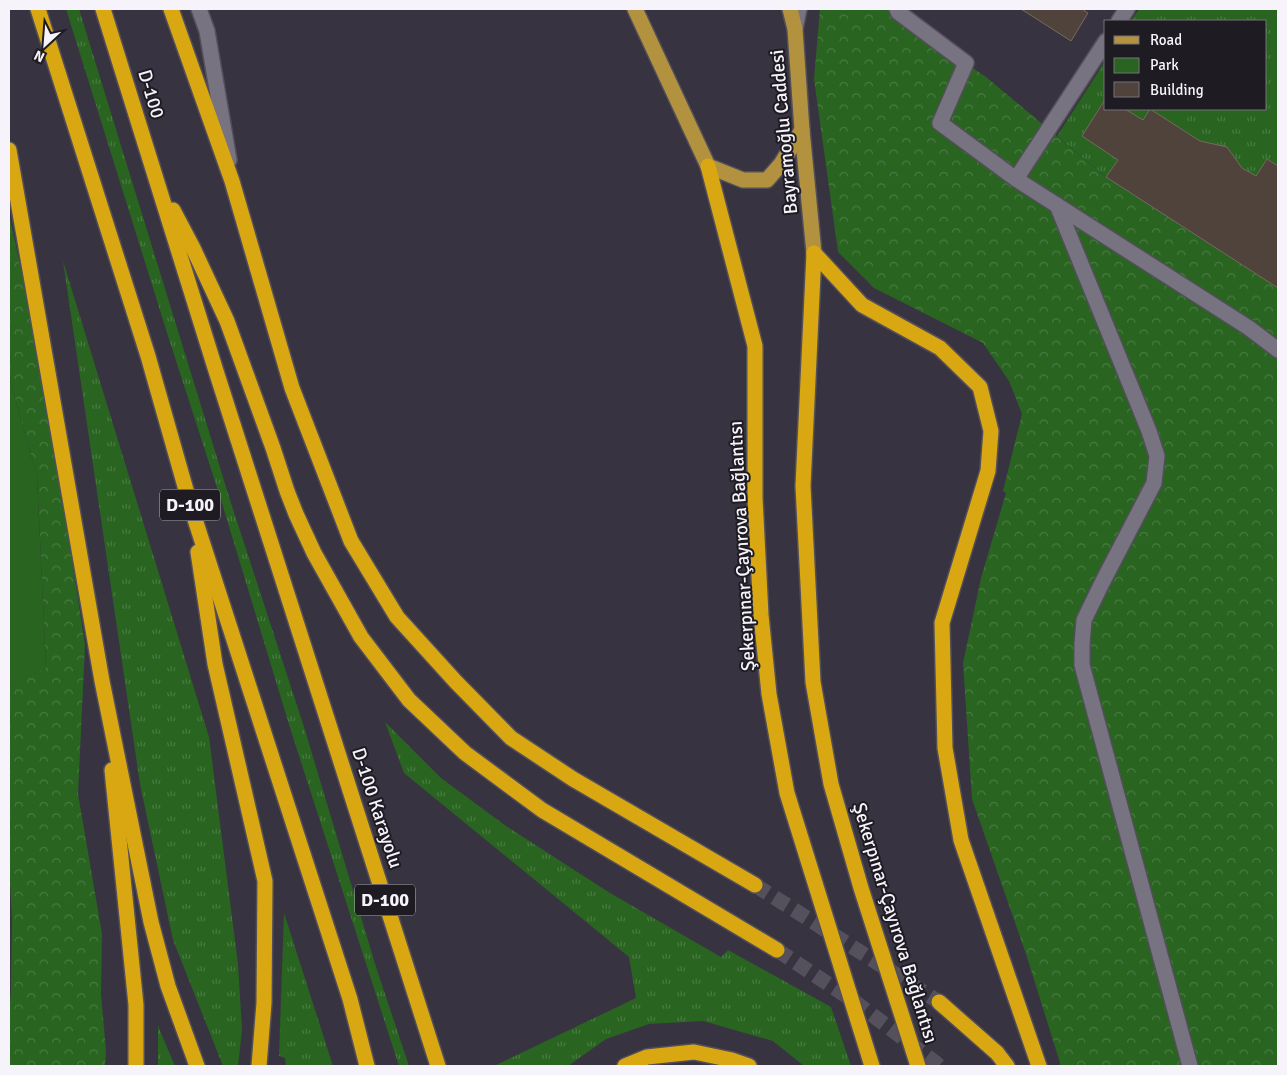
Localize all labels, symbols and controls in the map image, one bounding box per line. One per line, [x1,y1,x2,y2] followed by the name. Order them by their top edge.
[20,20,70,70] north arrow
[1104,20,1267,110] legend
[1150,31,1182,49] text: Road
[31,46,48,66] text: N
[765,49,803,215] street label: Bayramoğlu Caddesi
[1150,56,1179,74] text: Park
[132,67,170,121] street label: D-100
[1150,81,1204,99] text: Building
[723,420,761,672] street label: Şekerpınar-Çayırova Bağlantısı
[160,490,220,520] road number: D-100
[346,745,408,871] street label: D-100 Karayolu
[847,800,943,1046] street label: Şekerpınar-Çayırova Bağlantısı
[355,884,415,916] road number: D-100

